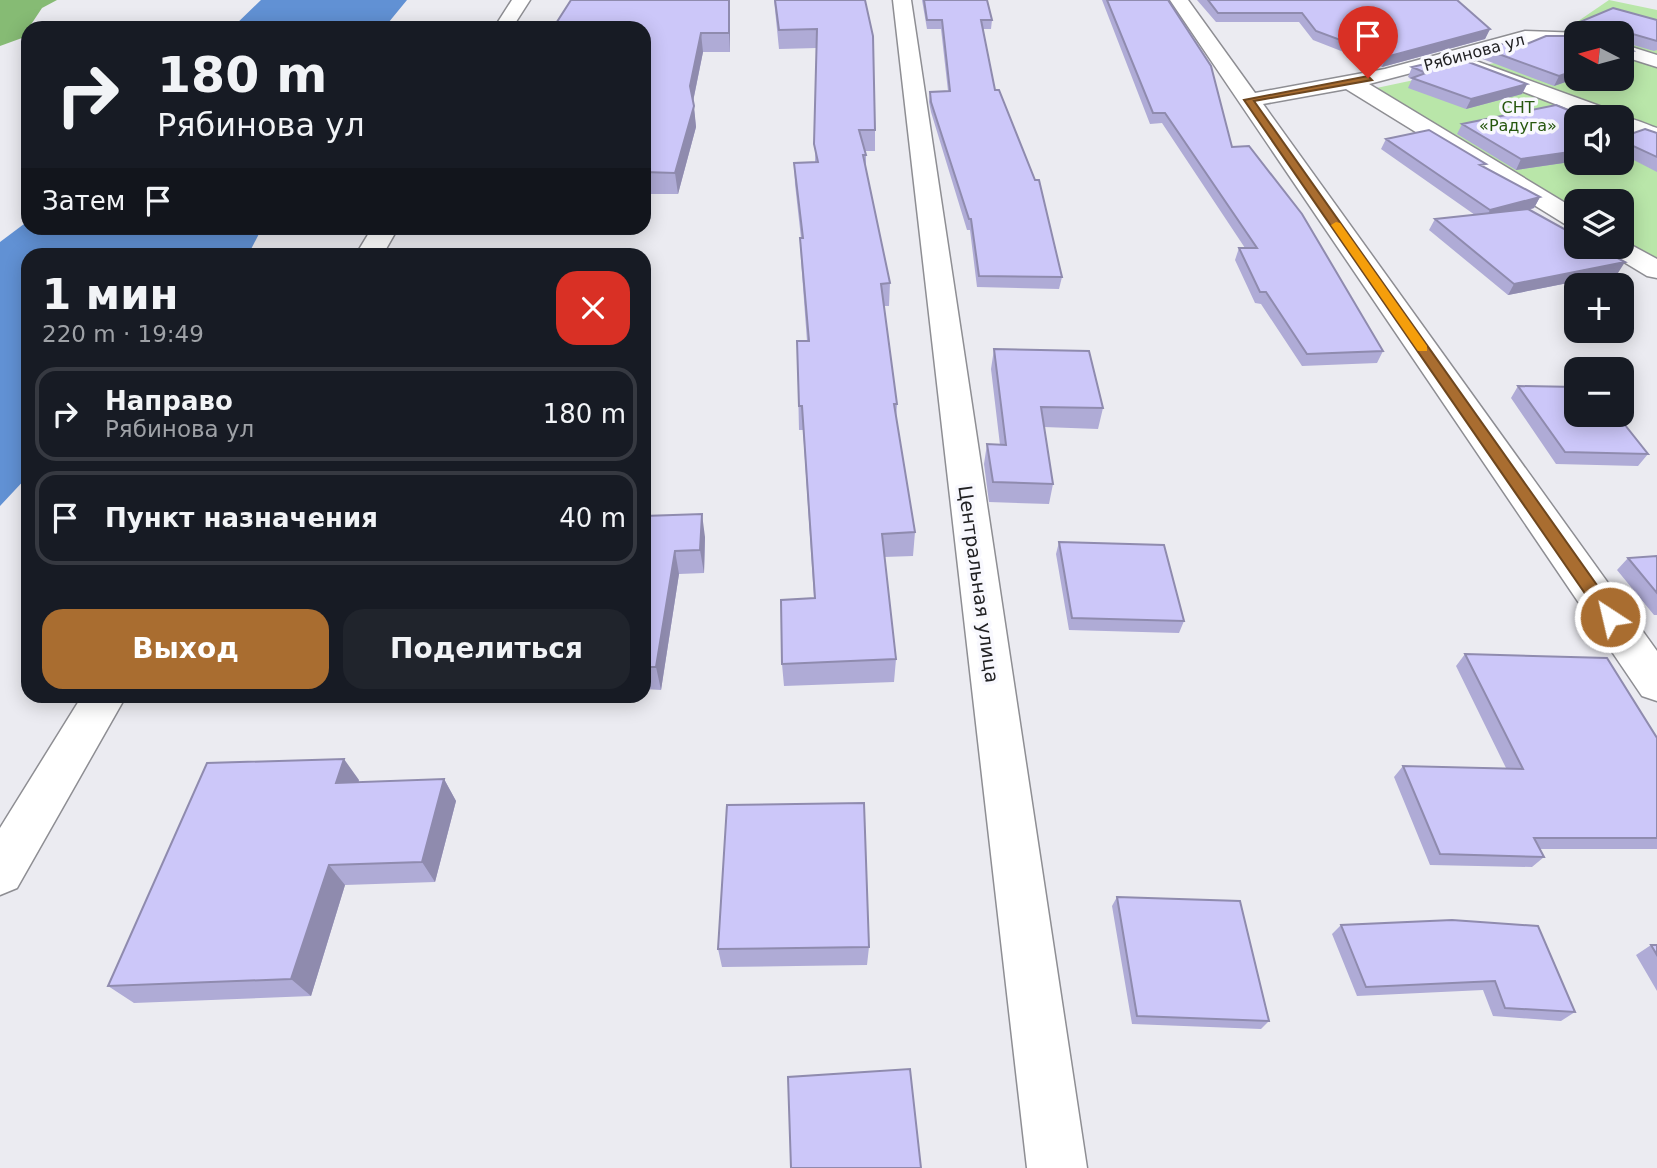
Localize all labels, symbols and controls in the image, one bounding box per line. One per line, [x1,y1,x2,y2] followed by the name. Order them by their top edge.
[1338,6,1398,78] pin
[1349,17,1387,55] icon: arrive
[1564,21,1634,91] north arrow
[1564,21,1634,427] map controls
[1422,30,1527,75] street label: Рябинова ул
[157,47,327,104] text: 180 m
[42,49,133,140] icon: right
[1479,98,1557,135] park label: СНТ «Радуга»
[1564,105,1634,175] button: sound
[157,106,365,144] text: Рябинова ул
[139,182,177,220] icon: arrive
[42,186,125,216] text: Затем
[1564,189,1634,259] button: layers
[42,270,179,319] text: 1 мин
[556,271,630,345] button: close
[1564,273,1634,343] button: +
[42,321,204,347] text: 220 m · 19:49
[1564,357,1634,427] button: −
[105,386,233,416] text: Направо
[46,395,84,433] icon: right
[543,399,626,429] text: 180 m
[105,416,254,442] text: Рябинова ул
[954,484,1004,684] street label: Центральная улица
[46,499,84,537] icon: arrive
[105,503,378,533] text: Пункт назначения
[559,503,626,533] text: 40 m
[1573,580,1647,654] position arrow
[42,609,329,689] button: Выход
[343,609,630,689] button: Поделиться

